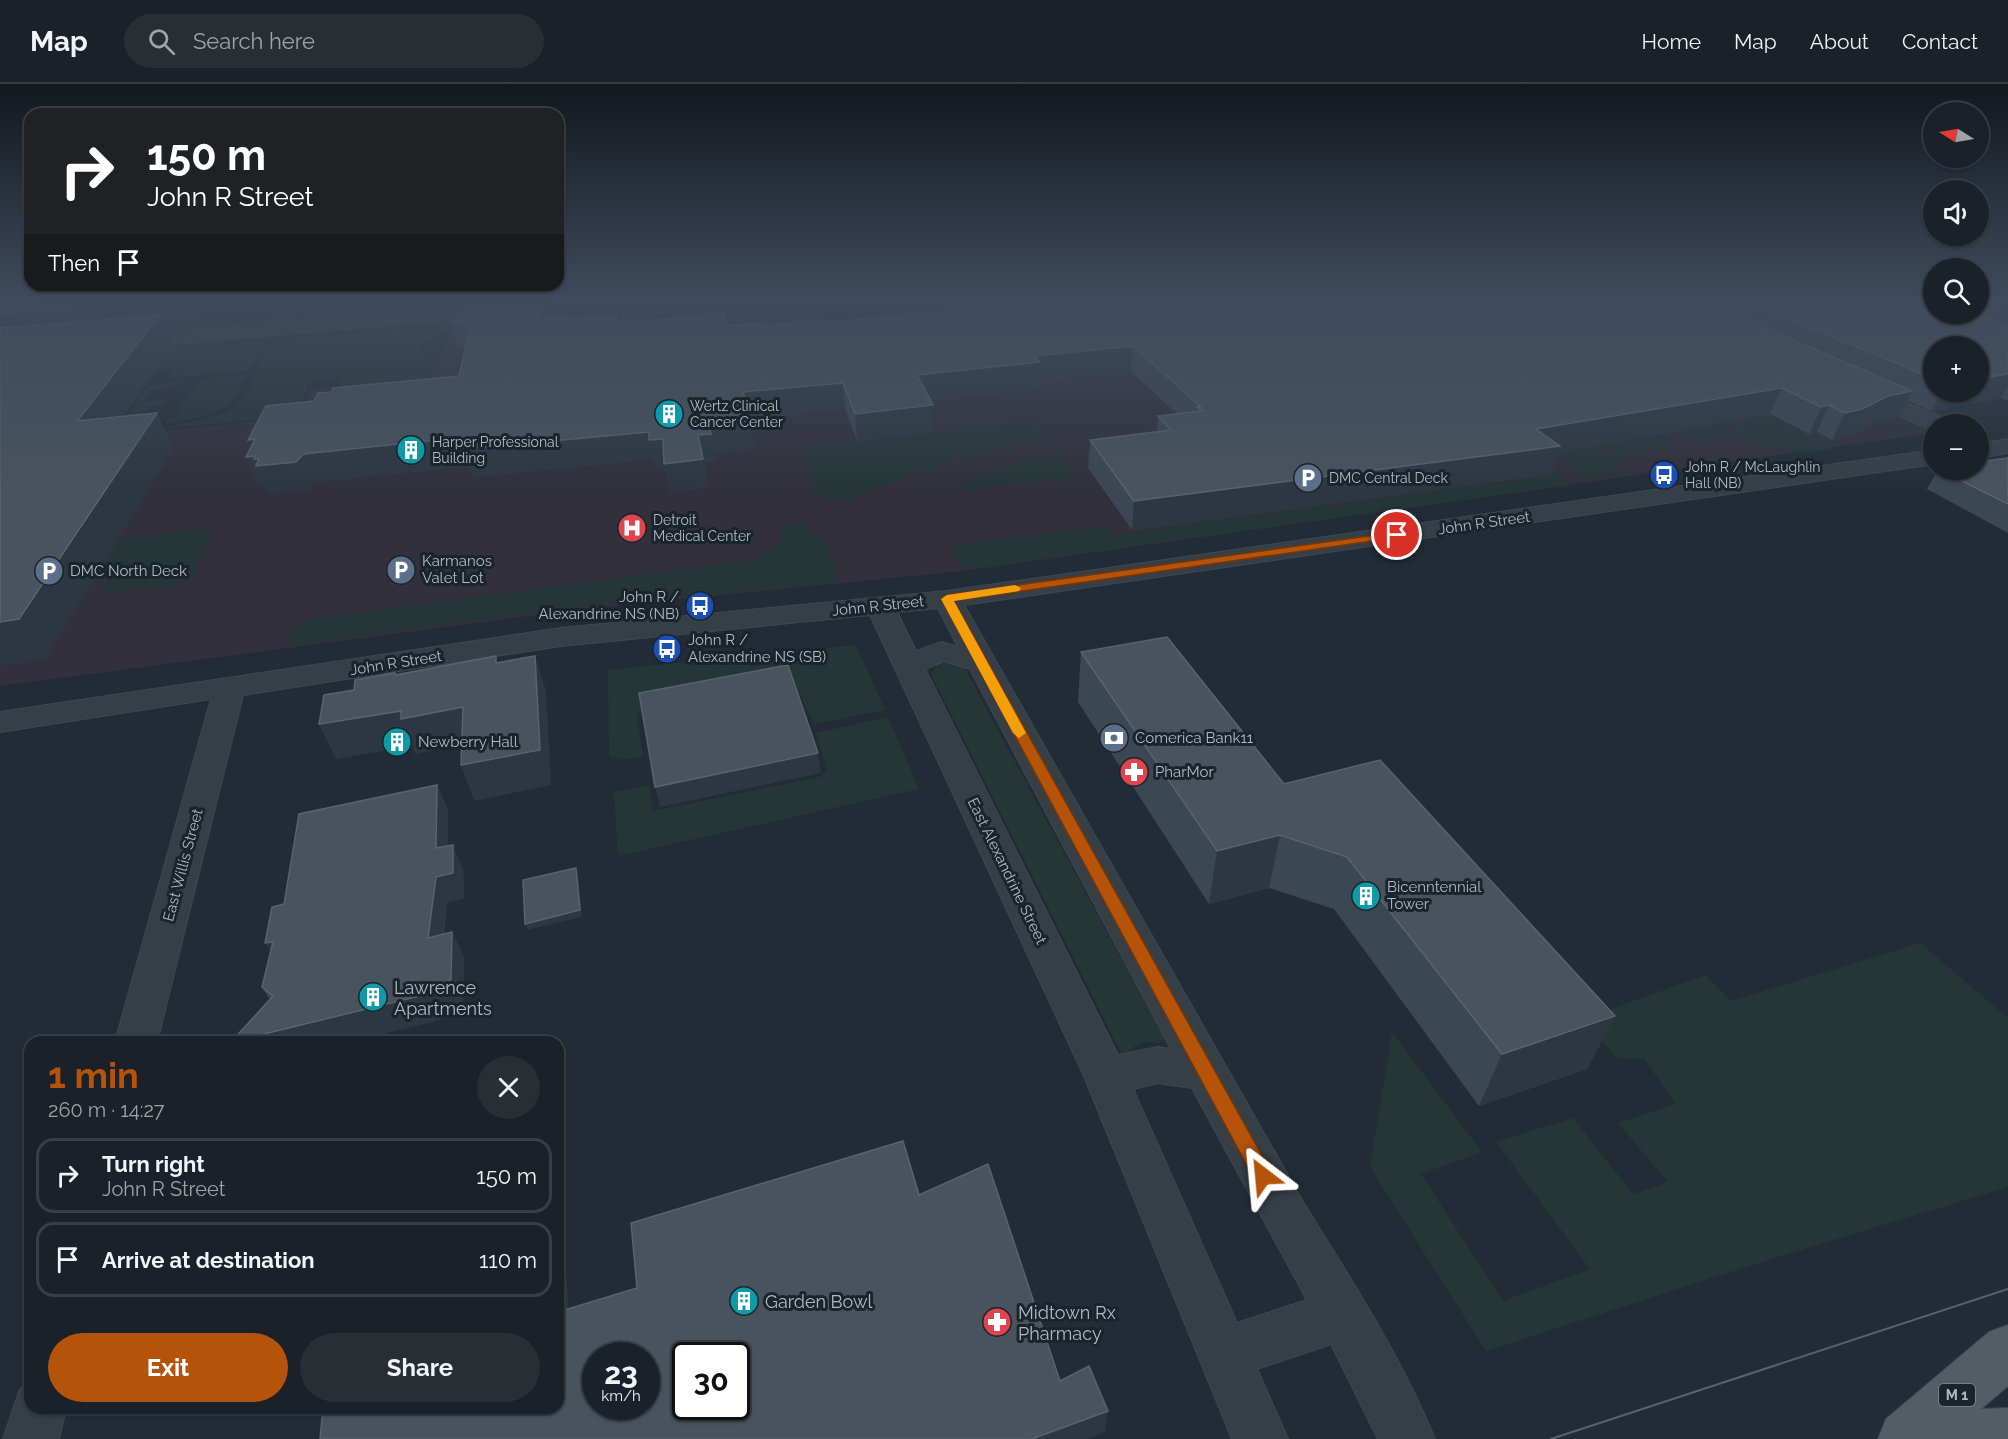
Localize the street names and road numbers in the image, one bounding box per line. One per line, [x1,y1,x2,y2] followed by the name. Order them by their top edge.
[1437,508,1531,538] street label: John R Street
[831,592,925,620] street label: John R Street
[349,647,443,679] street label: John R Street
[964,795,1050,947] street label: East Alexandrine Street
[159,807,207,923] street label: East Willis Street
[1939,1384,1975,1406] road number: M 1

